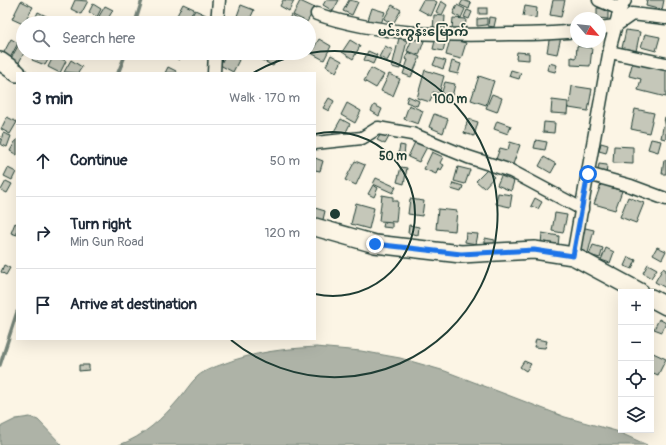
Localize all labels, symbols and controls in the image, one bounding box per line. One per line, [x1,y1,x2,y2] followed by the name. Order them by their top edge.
[570,12,606,48] north arrow
[16,16,316,60] search box
[378,22,468,42] district label: မင်းကွန်းမြောက်
[30,27,52,49] icon: search
[62,29,135,48] text: Search here
[32,88,73,109] text: 3 min
[229,90,300,106] text: Walk · 170 m
[433,92,468,107] text: 100 m
[379,149,407,164] text: 50 m
[32,150,54,172] icon: ahead
[70,151,128,170] text: Continue
[270,153,300,169] text: 50 m
[579,165,597,183] route start
[328,207,342,221] centre of rings
[70,215,131,234] text: Turn right
[32,222,54,244] icon: right
[264,225,300,241] text: 120 m
[70,234,144,250] text: Min Gun Road
[366,235,384,253] route end
[618,289,654,433] map controls
[618,289,654,325] button: +
[32,294,54,316] icon: arrive
[70,295,197,314] text: Arrive at destination
[618,325,654,361] button: −
[618,361,654,397] button: locate
[618,397,654,433] button: layers

